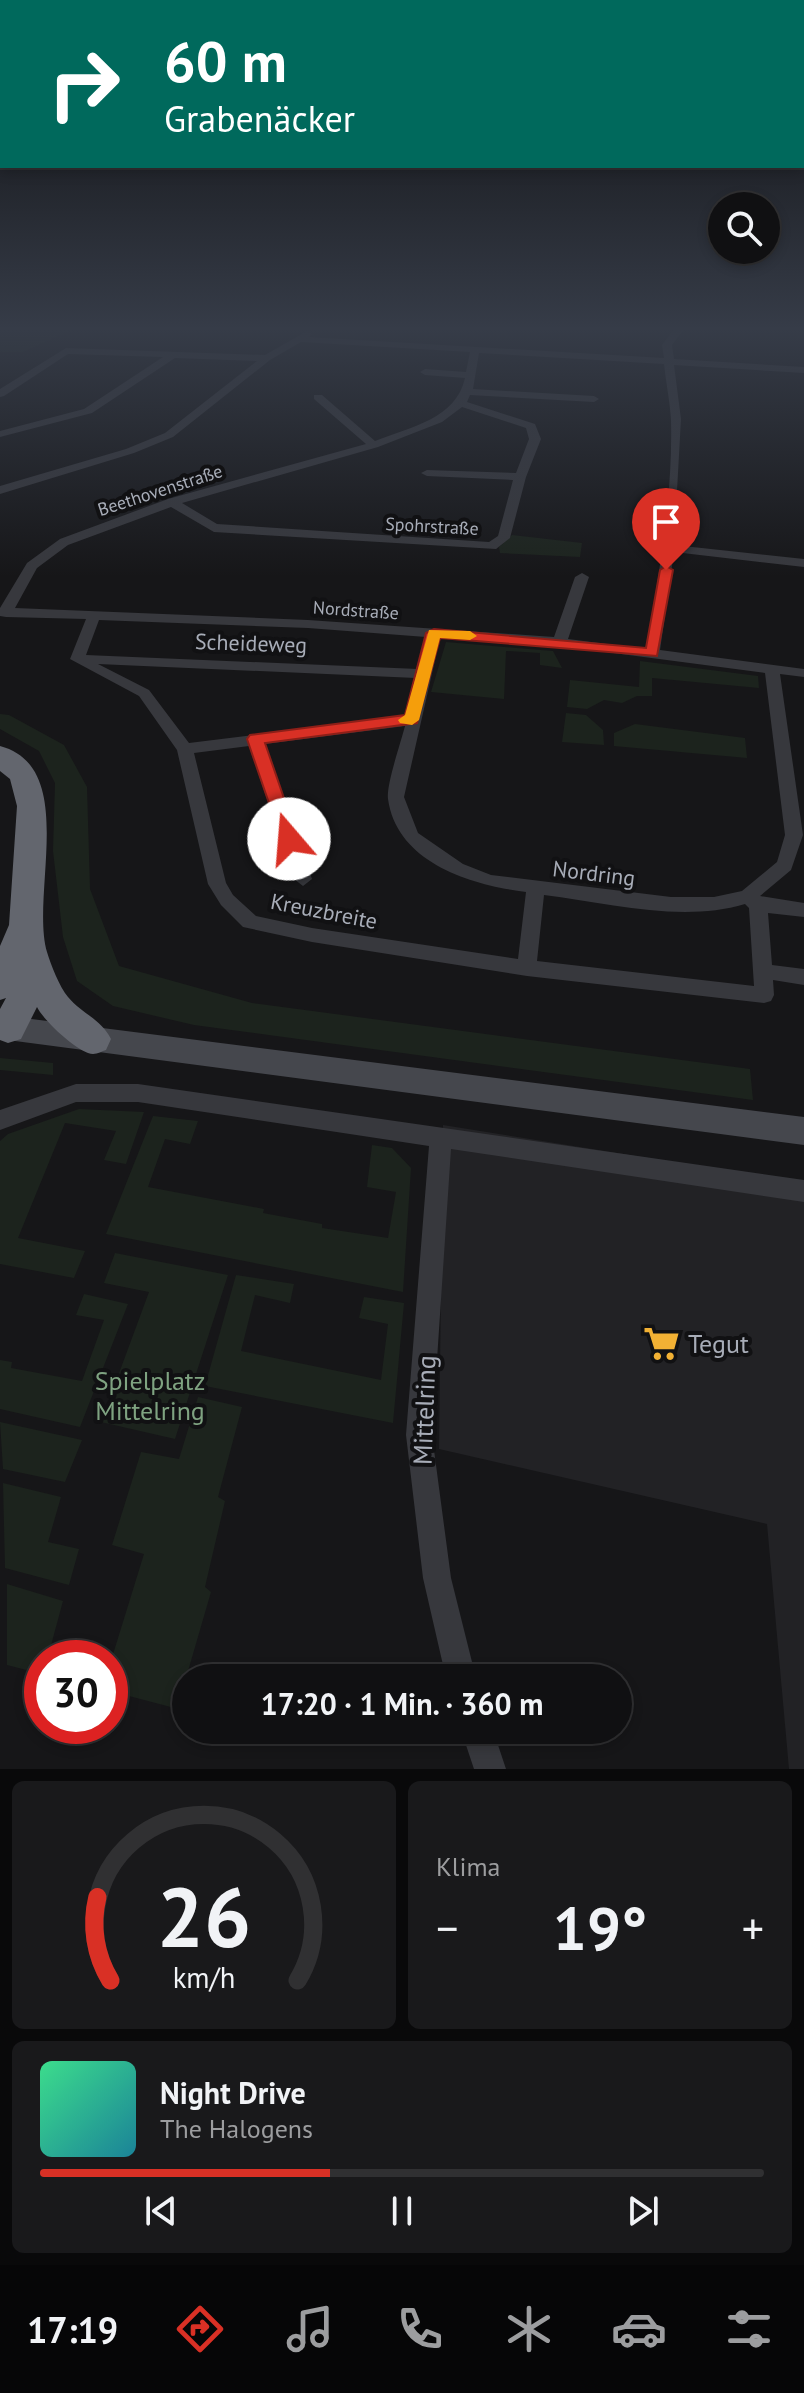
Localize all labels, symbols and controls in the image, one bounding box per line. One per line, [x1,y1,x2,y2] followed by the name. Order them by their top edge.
[164,25,287,97] text: 60 m
[32,32,136,136] icon: right
[164,95,355,142] text: Grabenäcker
[708,192,780,264] map controls
[708,192,780,264] button: search
[95,459,225,521] street label: Beethovenstraße
[632,488,700,570] pin
[644,500,688,544] icon: arrive
[385,512,479,540] street label: Spohrstraße
[312,596,400,624] street label: Nordstraße
[194,627,308,659] street label: Scheideweg
[247,797,331,881] position arrow
[551,854,637,892] street label: Nordring
[268,887,380,935] street label: Kreuzbreite
[643,1324,681,1362] supermarket icon: Tegut
[688,1327,749,1360] place label: Tegut
[406,1355,442,1465] street label: Mittelring
[95,1364,205,1427] park label: Spielplatz Mittelring
[24,1640,128,1744] speed limit sign: 30
[261,1684,543,1723] text: 17:20 · 1 Min. · 360 m
[436,1850,500,1883] text: Klima
[157,1862,251,1970] text: 26
[553,1889,647,1967] text: 19°
[436,1899,458,1956] text: −
[742,1899,764,1956] text: +
[173,1959,235,1996] text: km/h
[160,2073,306,2112] text: Night Drive
[160,2112,313,2145] text: The Halogens
[139,2189,183,2233] icon: previous
[380,2189,424,2233] icon: pause
[621,2189,665,2233] icon: next
[172,2301,228,2357] icon: directions
[282,2301,338,2357] icon: music
[392,2301,448,2357] icon: phone
[501,2301,557,2357] icon: climate
[611,2301,667,2357] icon: car
[721,2301,777,2357] icon: filters
[27,2306,118,2353] text: 17:19

